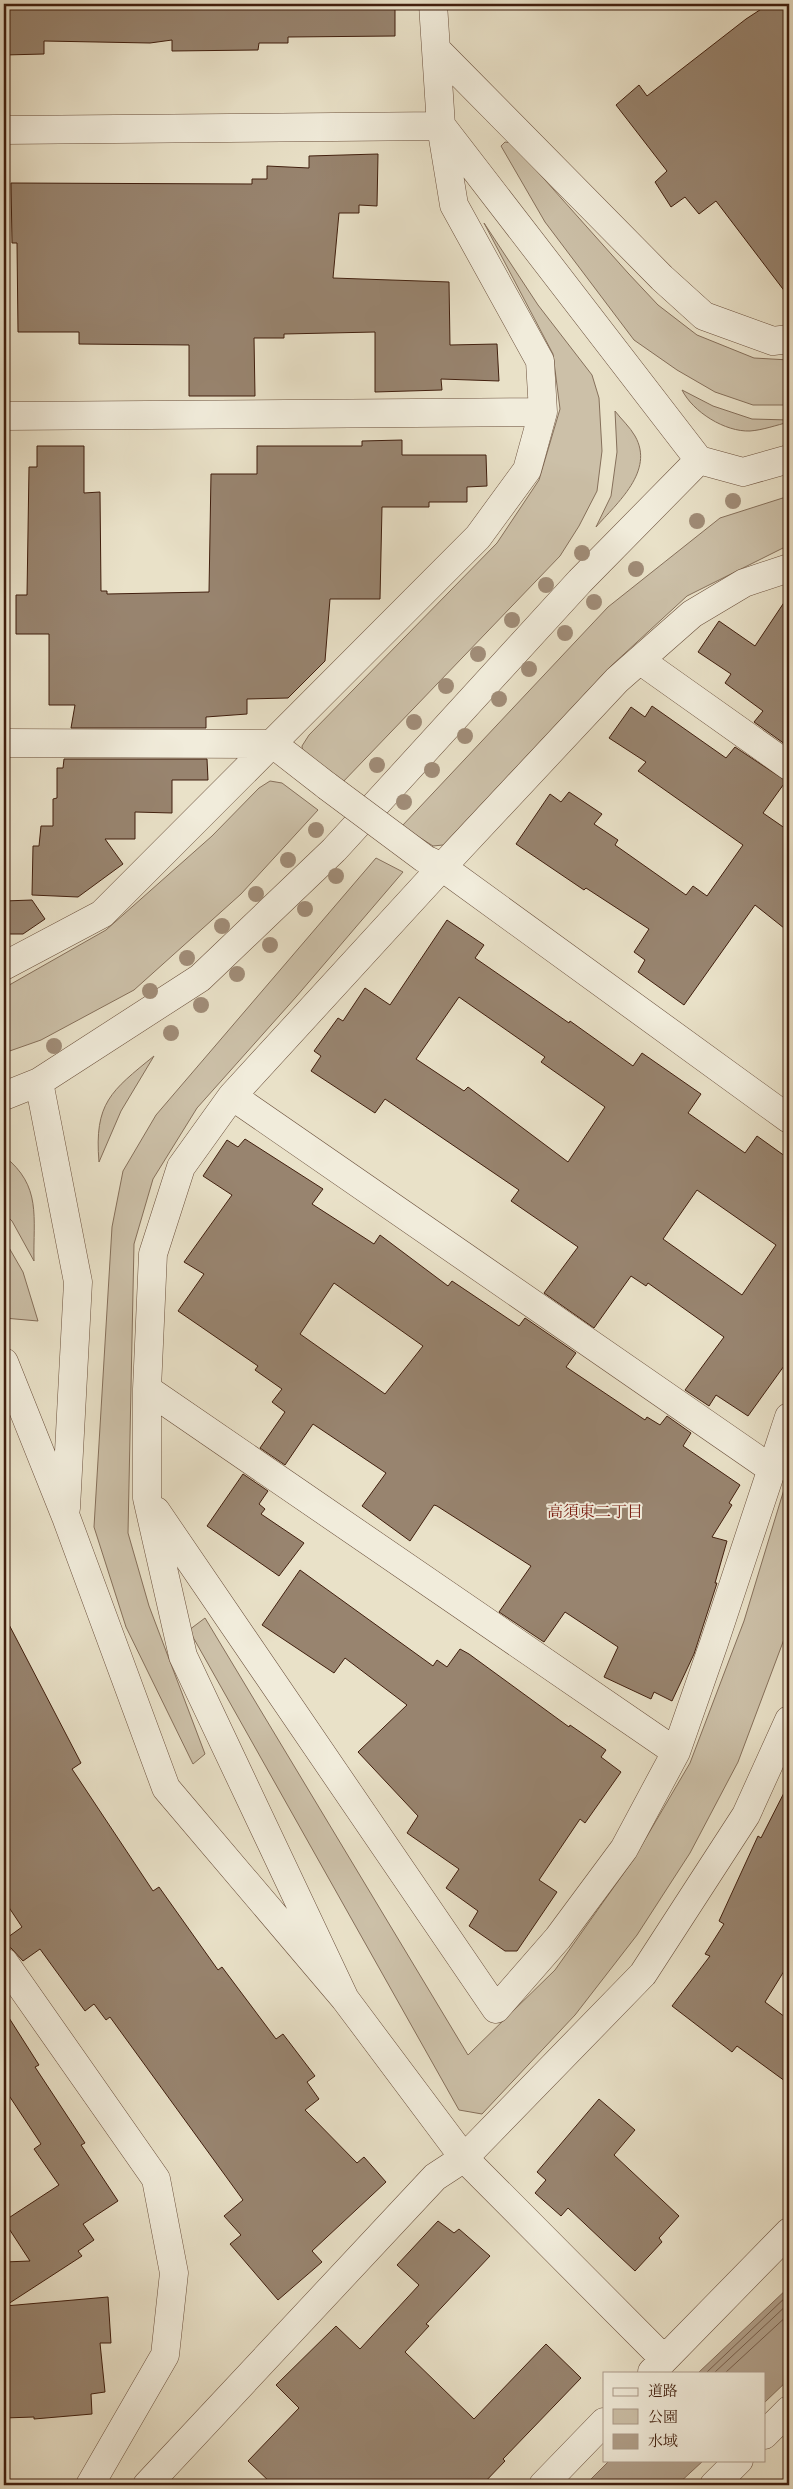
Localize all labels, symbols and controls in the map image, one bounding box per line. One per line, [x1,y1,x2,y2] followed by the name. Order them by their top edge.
[547,1502,643,1521] district label: 高須東二丁目
[603,2372,766,2462] legend
[648,2382,678,2400] text: 道路
[648,2408,678,2426] text: 公園
[648,2432,678,2450] text: 水域

